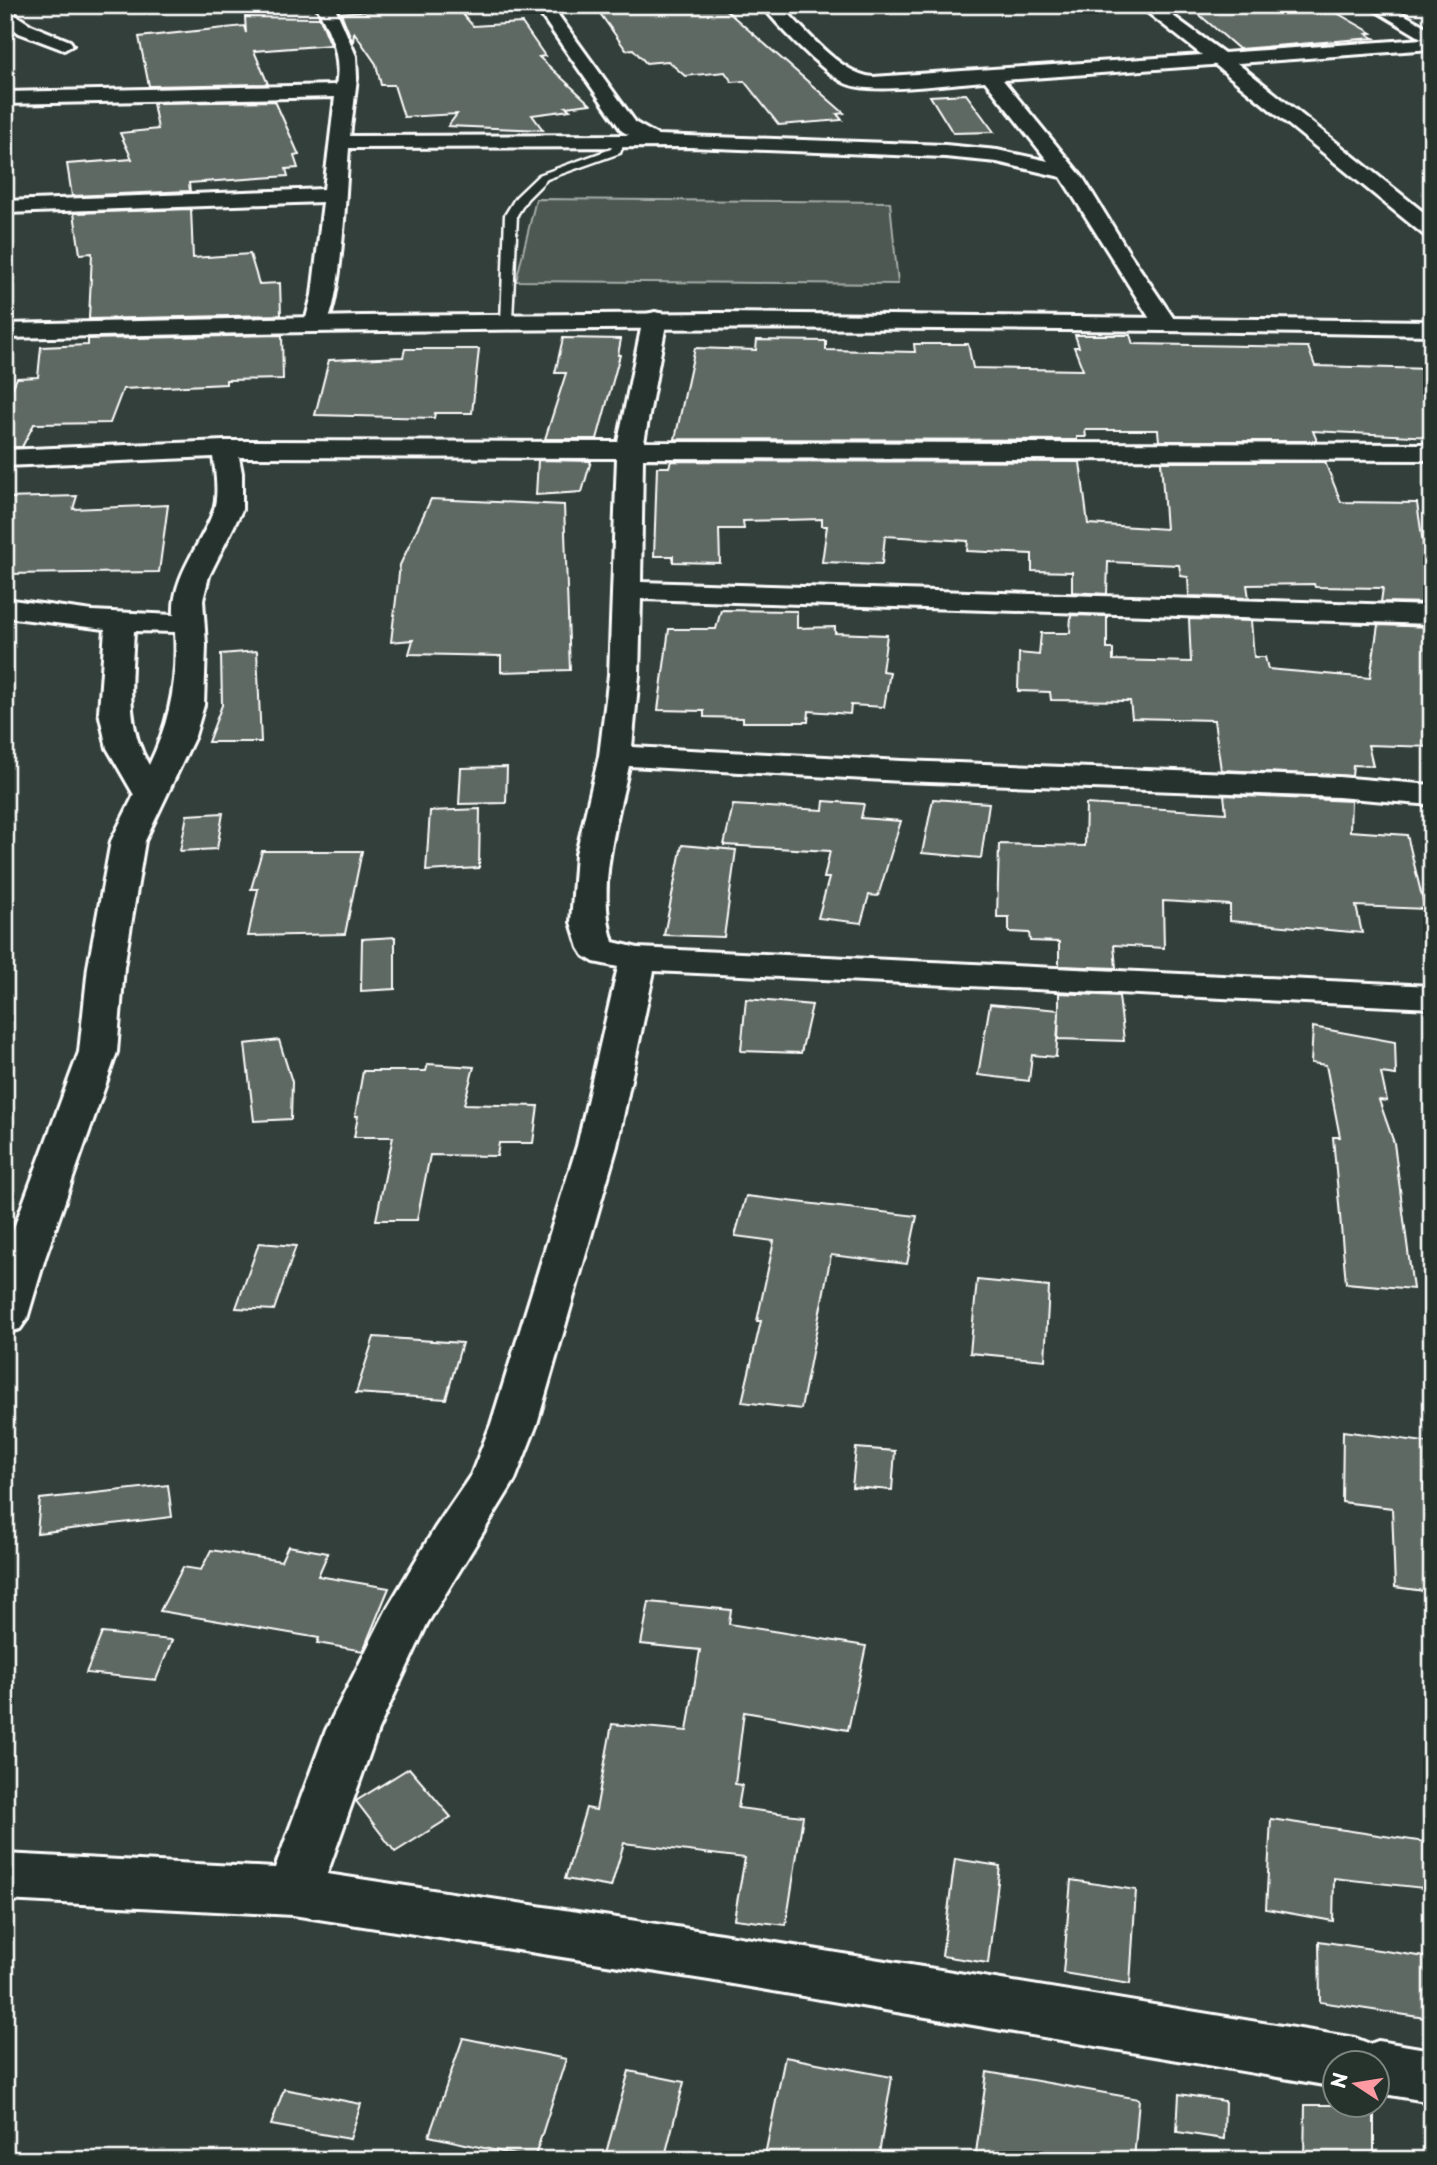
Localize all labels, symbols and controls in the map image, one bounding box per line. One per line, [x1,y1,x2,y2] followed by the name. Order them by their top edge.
[1322,2050,1392,2120] north arrow
[1323,2070,1354,2091] text: N

